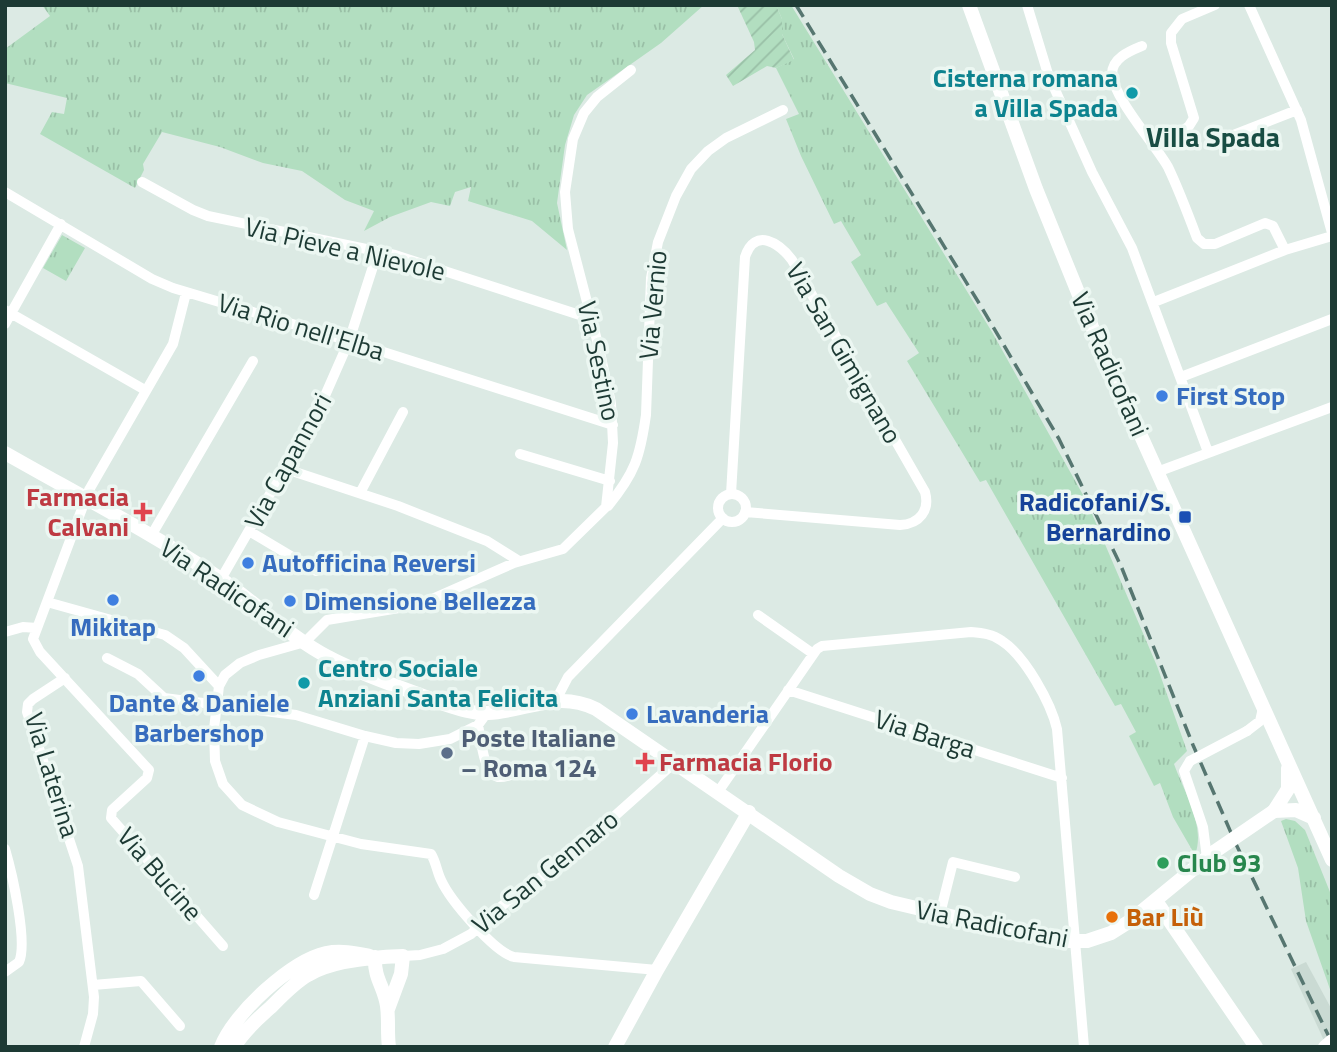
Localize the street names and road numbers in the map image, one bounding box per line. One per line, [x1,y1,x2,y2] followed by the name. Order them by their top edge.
[241,206,449,291] street label: Via Pieve a Nievole
[628,249,677,361] street label: Via Vernio
[777,255,912,451] street label: Via San Gimignano
[213,283,389,370] street label: Via Rio nell'Elba
[1061,285,1160,442] street label: Via Radicofani
[568,297,631,424] street label: Via Sestino
[234,386,341,536] street label: Via Capannori
[152,528,302,647] street label: Via Radicofani
[870,699,981,768] street label: Via Barga
[15,707,90,842] street label: Via Laterina
[463,800,626,943] street label: Via San Gennaro
[108,818,212,929] street label: Via Bucine
[913,890,1072,957] street label: Via Radicofani

